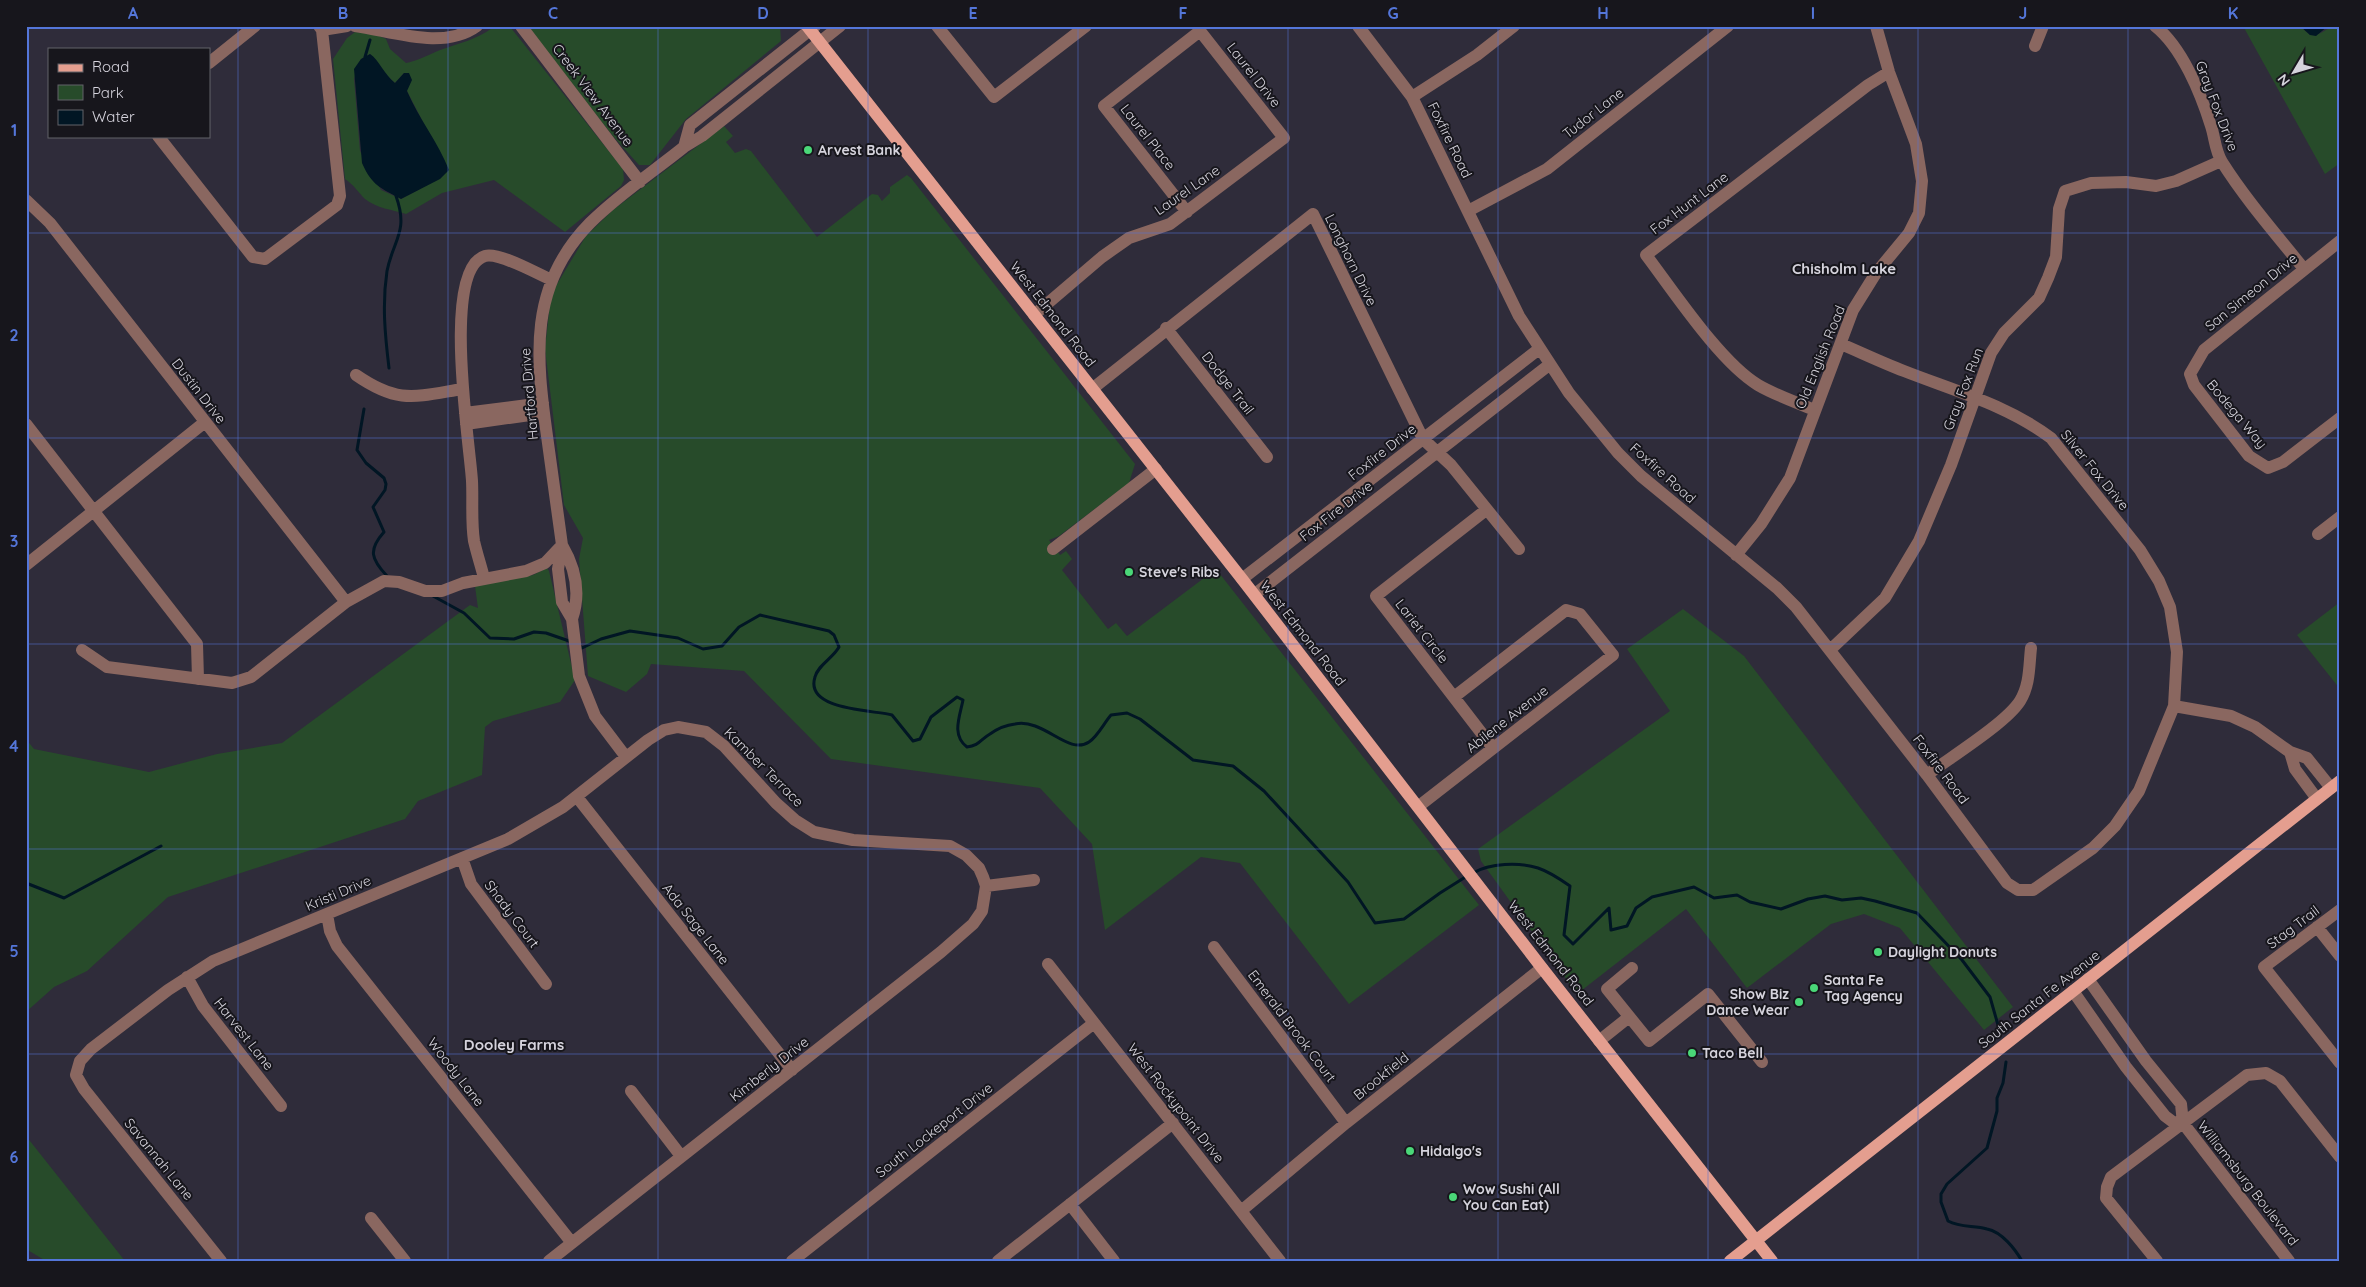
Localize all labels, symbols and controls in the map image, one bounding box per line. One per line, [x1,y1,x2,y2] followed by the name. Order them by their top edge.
[128,3,139,23] text: A
[338,3,348,23] text: B
[548,3,558,23] text: C
[757,3,769,23] text: D
[968,3,978,23] text: E
[1179,3,1188,23] text: F
[1387,3,1399,23] text: G
[1597,3,1609,23] text: H
[1811,3,1815,23] text: I
[2019,3,2027,23] text: J
[2228,3,2238,23] text: K
[1223,39,1285,111] street label: Laurel Drive
[549,40,637,150] street label: Creek View Avenue
[48,48,210,138] legend
[2268,48,2318,98] north arrow
[92,57,129,76] text: Road
[2191,58,2243,154] street label: Gray Fox Drive
[2273,70,2294,90] text: N
[92,83,124,102] text: Park
[1559,83,1627,143] street label: Tudor Lane
[1424,99,1476,181] street label: Foxfire Road
[1117,100,1179,174] street label: Laurel Place
[92,107,135,126] text: Water
[11,120,17,140] text: 1
[818,141,900,159] place label: Arvest Bank
[802,144,814,156] marker: Arvest Bank
[1151,161,1223,219] street label: Laurel Lane
[1646,168,1732,238] street label: Fox Hunt Lane
[1321,211,1381,309] street label: Longhorn Drive
[2201,249,2301,335] street label: San Simeon Drive
[1006,258,1100,370] street label: West Edmond Road
[1792,259,1896,278] district label: Chisholm Lake
[1791,303,1849,411] street label: Old English Road
[9,325,19,345] text: 2
[1939,345,1987,433] street label: Gray Fox Run
[516,347,542,441] street label: Hartford Drive
[1198,348,1258,418] street label: Dodge Trail
[168,355,230,427] street label: Dustin Drive
[2203,376,2271,452] street label: Bodega Way
[1344,420,1420,484] street label: Foxfire Drive
[2057,426,2133,514] street label: Silver Fox Drive
[1626,439,1700,507] street label: Foxfire Road
[1296,477,1376,545] street label: Fox Fire Drive
[10,531,18,551] text: 3
[1139,563,1220,581] place label: Steve's Ribs
[1123,566,1135,578] marker: Steve's Ribs
[1256,577,1350,689] street label: West Edmond Road
[1391,595,1453,667] street label: Lariet Circle
[1462,681,1552,757] street label: Abilene Avenue
[720,723,808,811] street label: Kamber Terrace
[1909,731,1973,807] street label: Foxfire Road
[9,736,19,756] text: 4
[302,871,374,915] street label: Kristi Drive
[481,877,543,952] street label: Shady Court
[659,880,733,968] street label: Ada Sage Lane
[1504,897,1598,1009] street label: West Edmond Road
[2263,901,2323,953] street label: Stag Trail
[9,941,19,961] text: 5
[1888,943,1997,961] place label: Daylight Donuts
[1872,946,1884,958] marker: Daylight Donuts
[1974,946,2104,1052] street label: South Santa Fe Avenue
[1244,966,1340,1086] street label: Emerald Brook Court
[1824,971,1903,1005] place label: Santa Fe Tag Agency
[1808,982,1820,994] marker: Santa Fe Tag Agency
[1706,985,1789,1019] place label: Show Biz Dance Wear
[210,994,278,1074] street label: Harvest Lane
[1793,996,1805,1008] marker: Show Biz Dance Wear
[726,1032,812,1105] street label: Kimberly Drive
[424,1034,489,1110] street label: Woody Lane
[464,1035,564,1054] district label: Dooley Farms
[1124,1039,1228,1167] street label: West Rockypoint Drive
[1702,1044,1763,1062] place label: Taco Bell
[1686,1047,1698,1059] marker: Taco Bell
[1350,1048,1412,1104] street label: Brookfield
[872,1079,996,1181] street label: South Lockeport Drive
[120,1114,198,1204] street label: Savannah Lane
[2194,1117,2302,1249] street label: Williamsburg Boulevard
[1420,1142,1482,1160] place label: Hidalgo's
[1404,1145,1416,1157] marker: Hidalgo's
[10,1147,19,1167] text: 6
[1463,1180,1560,1214] place label: Wow Sushi (All You Can Eat)
[1447,1191,1459,1203] marker: Wow Sushi (All You Can Eat)

